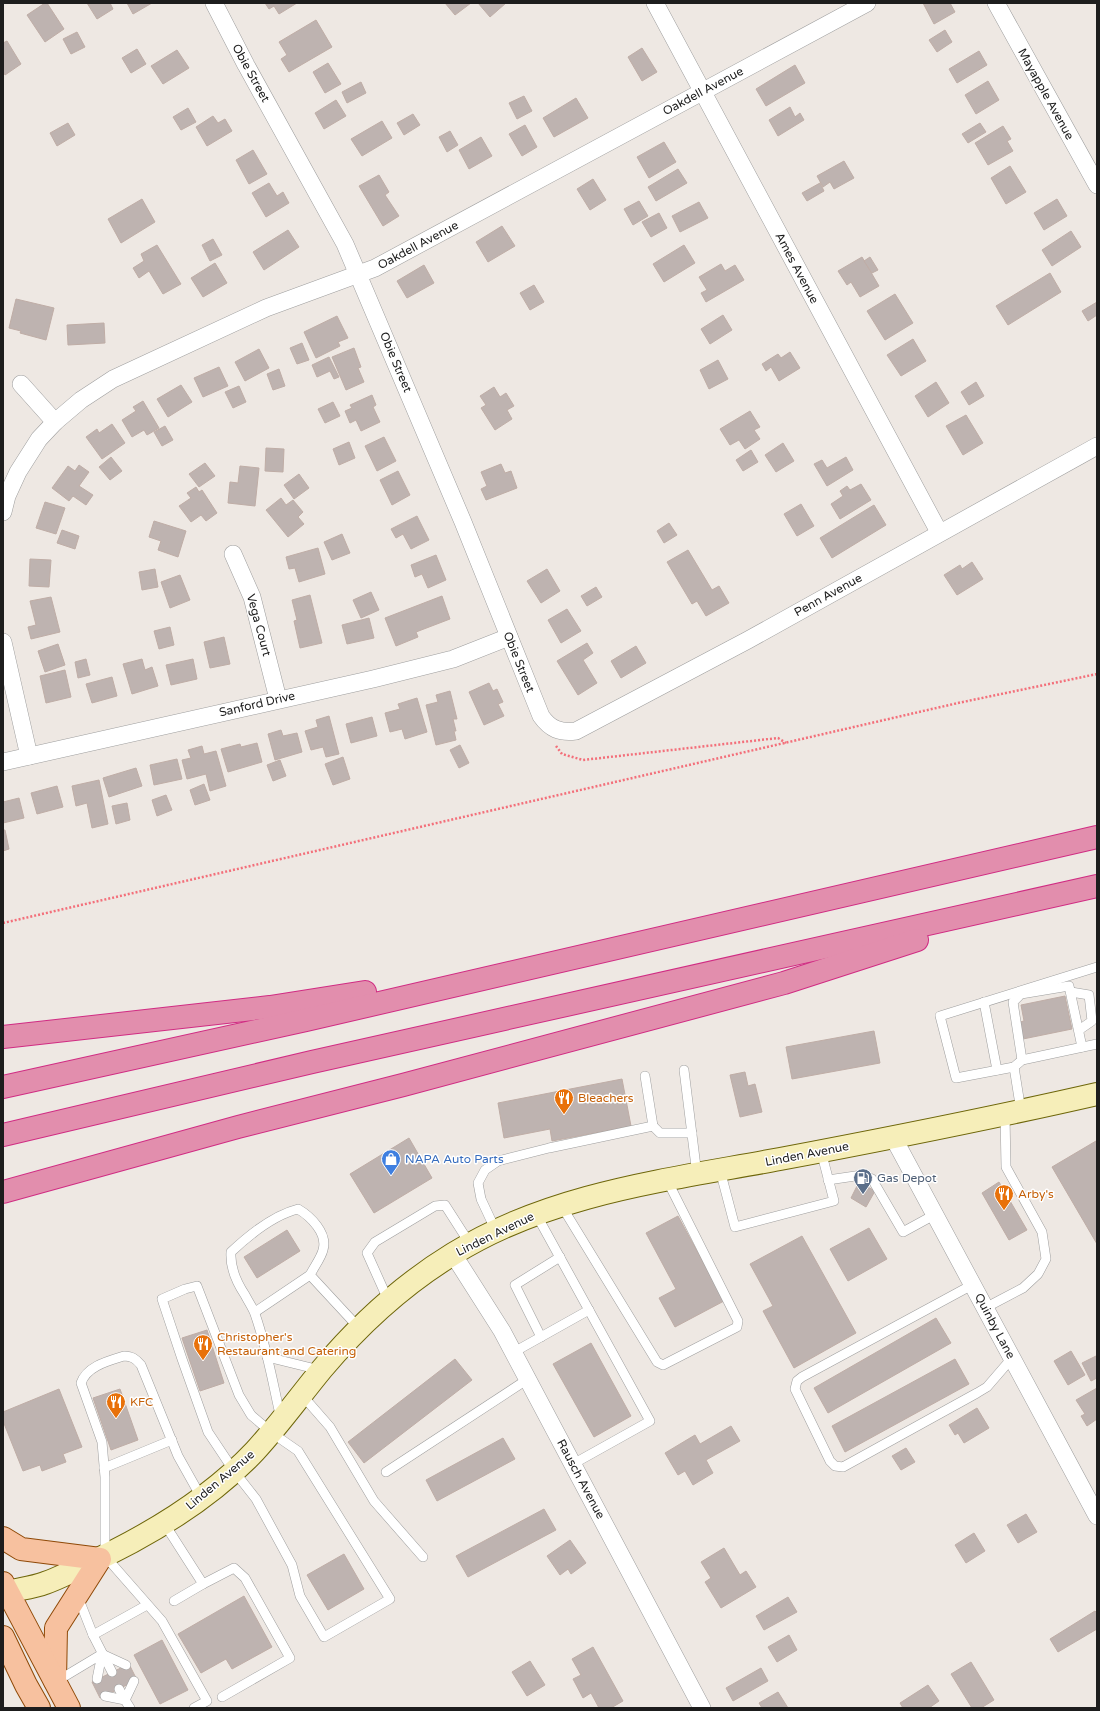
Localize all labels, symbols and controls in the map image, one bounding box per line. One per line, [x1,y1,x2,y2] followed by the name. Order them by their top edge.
[229,41,273,105] street label: Obie Street
[1015,46,1077,142] street label: Mayapple Avenue
[660,64,746,118] street label: Oakdell Avenue
[375,218,461,272] street label: Oakdell Avenue
[772,230,822,306] street label: Ames Avenue
[377,330,415,395] street label: Obie Street
[792,571,865,619] street label: Penn Avenue
[244,592,274,658] street label: Vega Court
[500,630,538,695] street label: Obie Street
[218,688,297,720] street label: Sanford Drive
[553,1087,575,1115] restaurant icon: Bleachers
[578,1091,634,1105] place label: Bleachers
[764,1139,850,1169] street label: Linden Avenue
[380,1148,402,1176] shop icon: NAPA Auto Parts
[405,1152,504,1166] place label: NAPA Auto Parts
[852,1167,874,1195] fuel station icon: Gas Depot
[877,1171,937,1185] place label: Gas Depot
[993,1183,1015,1211] restaurant icon: Arby's
[1018,1187,1054,1201] place label: Arby's
[454,1209,536,1259] street label: Linden Avenue
[972,1291,1018,1361] street label: Quinby Lane
[217,1330,356,1358] place label: Christopher's Restaurant and Catering
[192,1333,214,1361] restaurant icon: Christopher's Restaurant and Catering
[105,1391,127,1419] restaurant icon: KFC
[130,1395,153,1409] place label: KFC
[554,1437,608,1521] street label: Rausch Avenue
[183,1447,257,1513] street label: Linden Avenue

